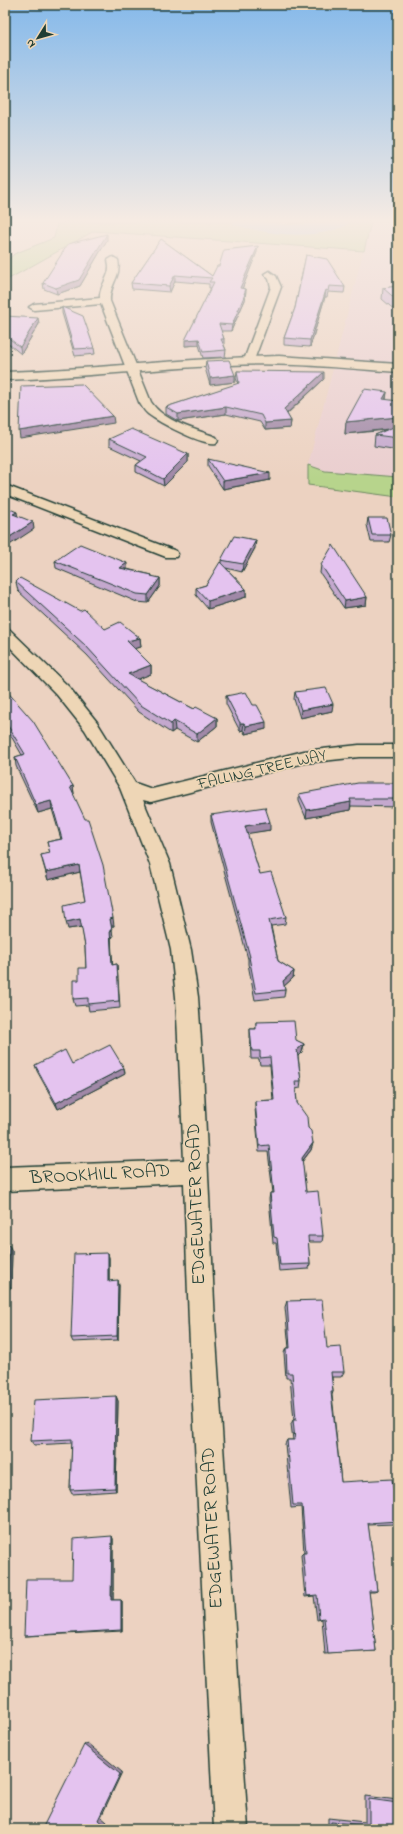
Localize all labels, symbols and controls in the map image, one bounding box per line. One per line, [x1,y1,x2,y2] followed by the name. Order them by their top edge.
[18,18,58,58] north arrow
[22,36,39,51] text: N
[194,743,329,797] street label: FALLING TREE WAY
[181,1123,213,1285] street label: EDGEWATER ROAD
[28,1158,171,1192] street label: BROOKHILL ROAD
[195,1446,231,1610] street label: EDGEWATER ROAD

